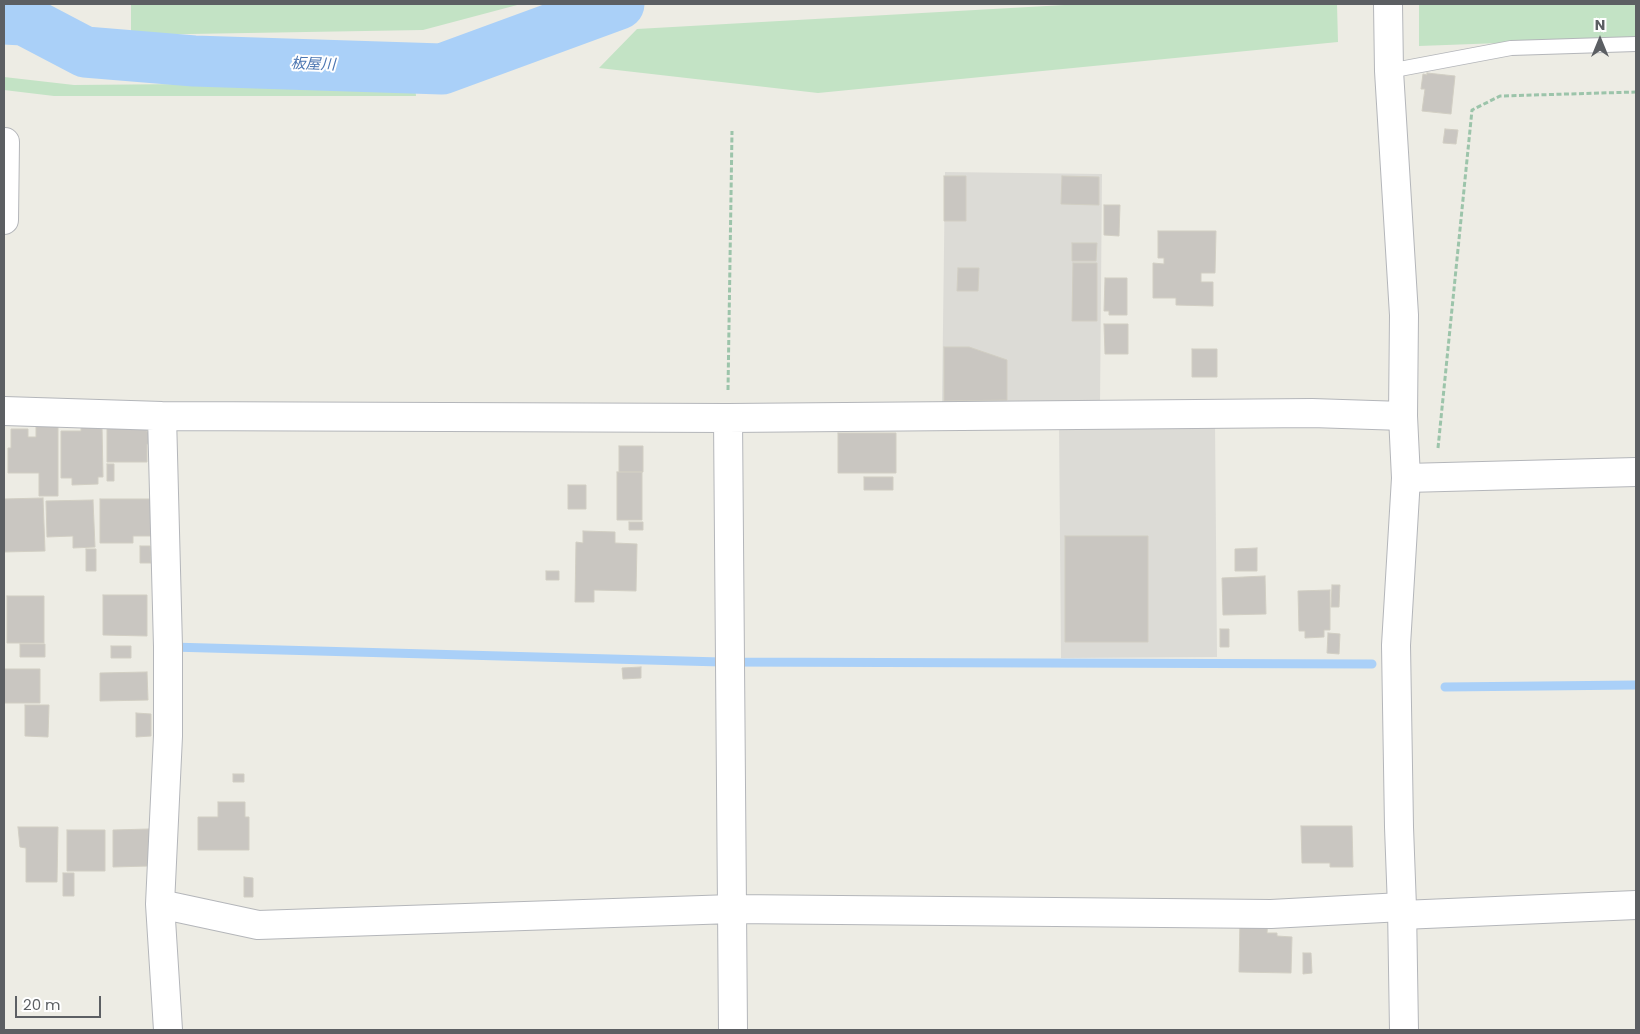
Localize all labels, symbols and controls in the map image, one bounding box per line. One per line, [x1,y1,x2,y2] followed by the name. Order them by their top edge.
[1575,15,1625,65] north arrow
[1595,15,1605,35] text: N
[290,55,336,75] water label: 板屋川
[18,986,104,1018] scale bar
[23,994,61,1015] text: 20 m

